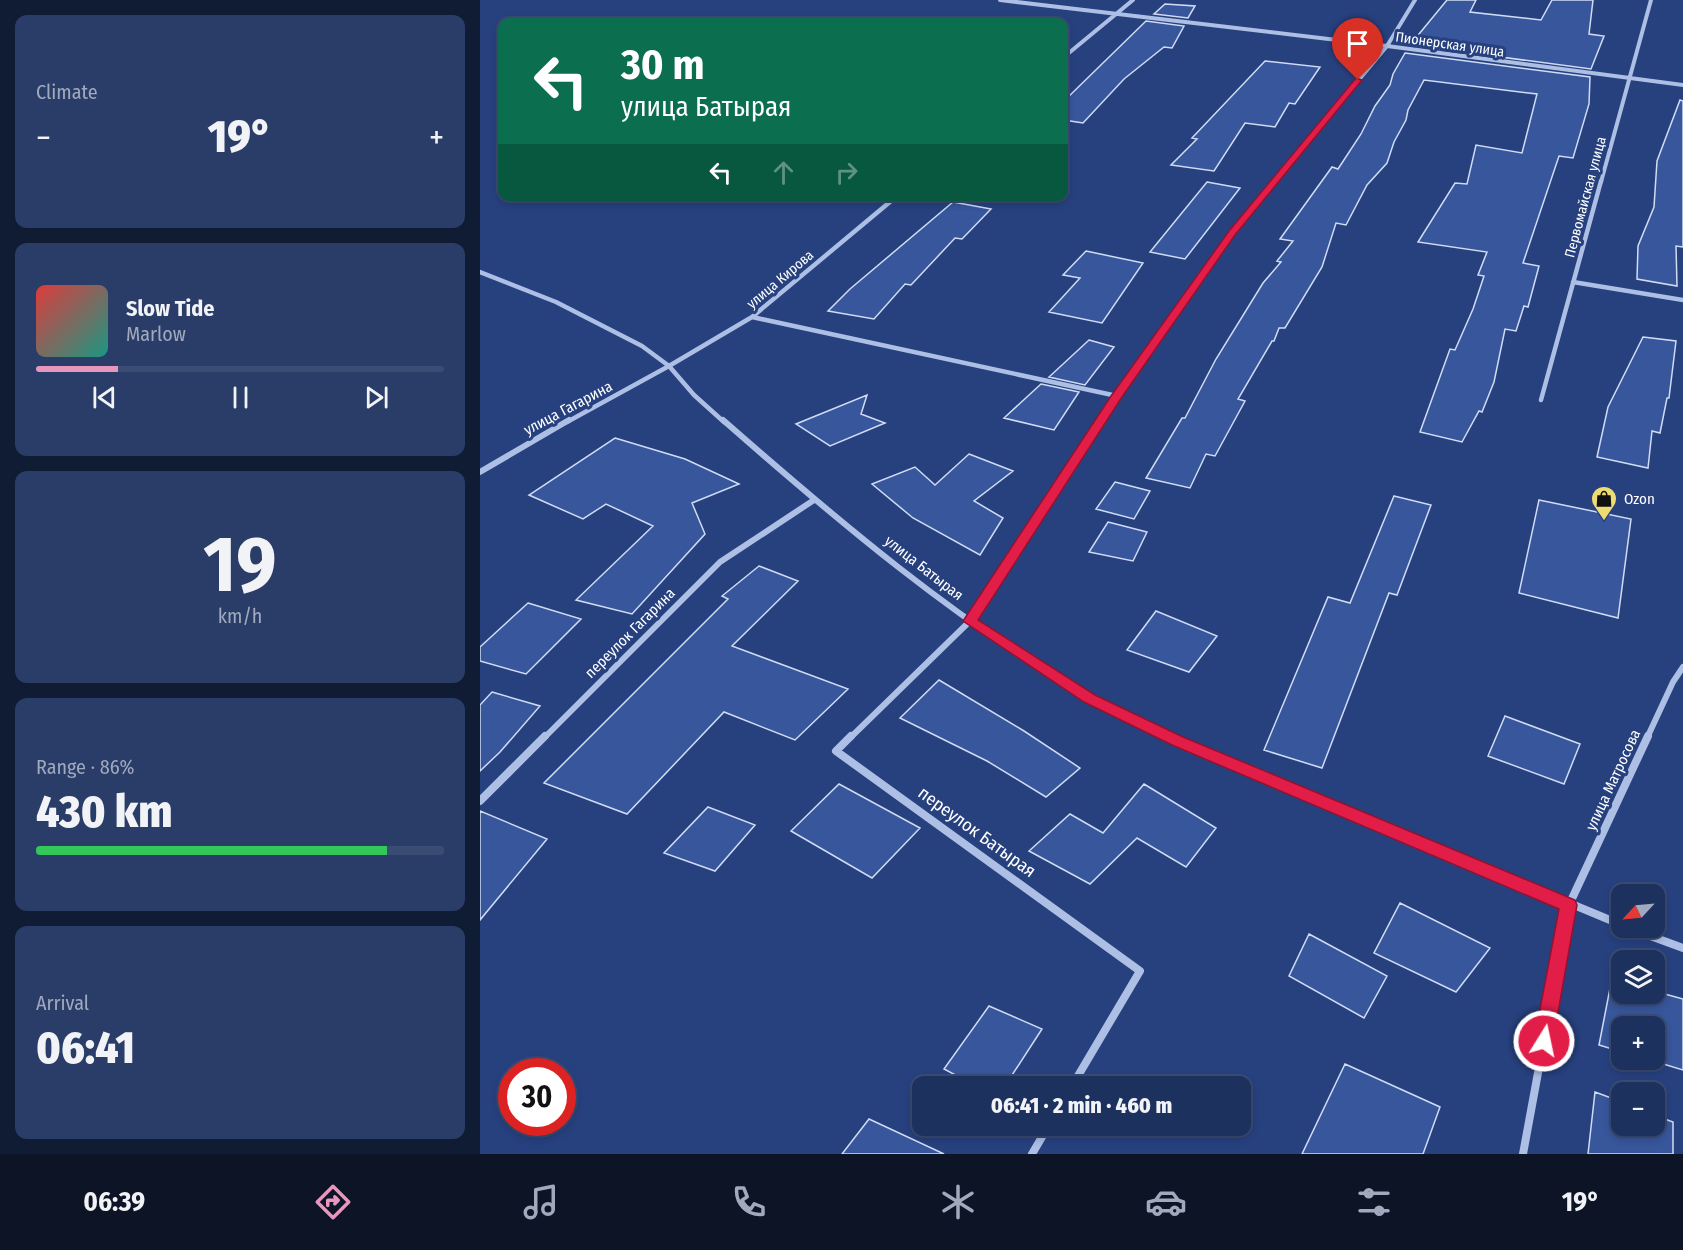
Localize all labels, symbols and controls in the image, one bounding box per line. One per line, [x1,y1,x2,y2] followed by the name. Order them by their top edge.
[1332,18,1383,80] pin
[1341,27,1374,60] icon: arrive
[1394,28,1506,61] street label: Пионерская улица
[621,40,705,90] text: 30 m
[522,42,600,120] icon: left
[36,80,98,104] text: Climate
[621,91,792,123] text: улица Батырая
[208,110,272,164] text: 19°
[36,118,51,158] text: −
[429,118,444,158] text: +
[1561,135,1610,259] street label: Первомайская улица
[704,156,737,189] icon: left
[767,156,800,189] icon: ahead
[830,156,863,189] icon: right
[743,246,817,312] street label: улица Кирова
[126,295,214,322] text: Slow Tide
[126,322,186,346] text: Marlow
[521,377,615,439] street label: улица Гагарина
[88,381,121,414] icon: previous
[224,381,257,414] icon: pause
[360,381,393,414] icon: next
[1589,484,1619,522] shop icon: Ozon
[1624,490,1655,508] place label: Ozon
[203,518,277,612] text: 19
[881,532,967,604] street label: улица Батырая
[581,584,679,682] street label: переулок Гагарина
[218,604,262,628] text: km/h
[1582,727,1644,833] street label: улица Матросова
[36,755,135,779] text: Range · 86%
[914,782,1040,882] street label: переулок Батырая
[36,785,172,839] text: 430 km
[1611,884,1665,938] north arrow
[1611,884,1665,1136] map controls
[1611,950,1665,1004] button: layers
[36,991,89,1015] text: Arrival
[1512,1009,1576,1073] position arrow
[1611,1016,1665,1070] button: +
[36,1021,135,1075] text: 06:41
[498,1058,576,1136] speed limit sign: 30
[1611,1082,1665,1136] button: −
[991,1092,1172,1119] text: 06:41 · 2 min · 460 m
[312,1181,354,1223] icon: directions
[520,1181,562,1223] icon: music
[728,1181,770,1223] icon: phone
[937,1181,979,1223] icon: climate
[1145,1181,1187,1223] icon: car
[1353,1181,1395,1223] icon: filters
[83,1186,145,1218] text: 06:39
[1562,1186,1600,1218] text: 19°

